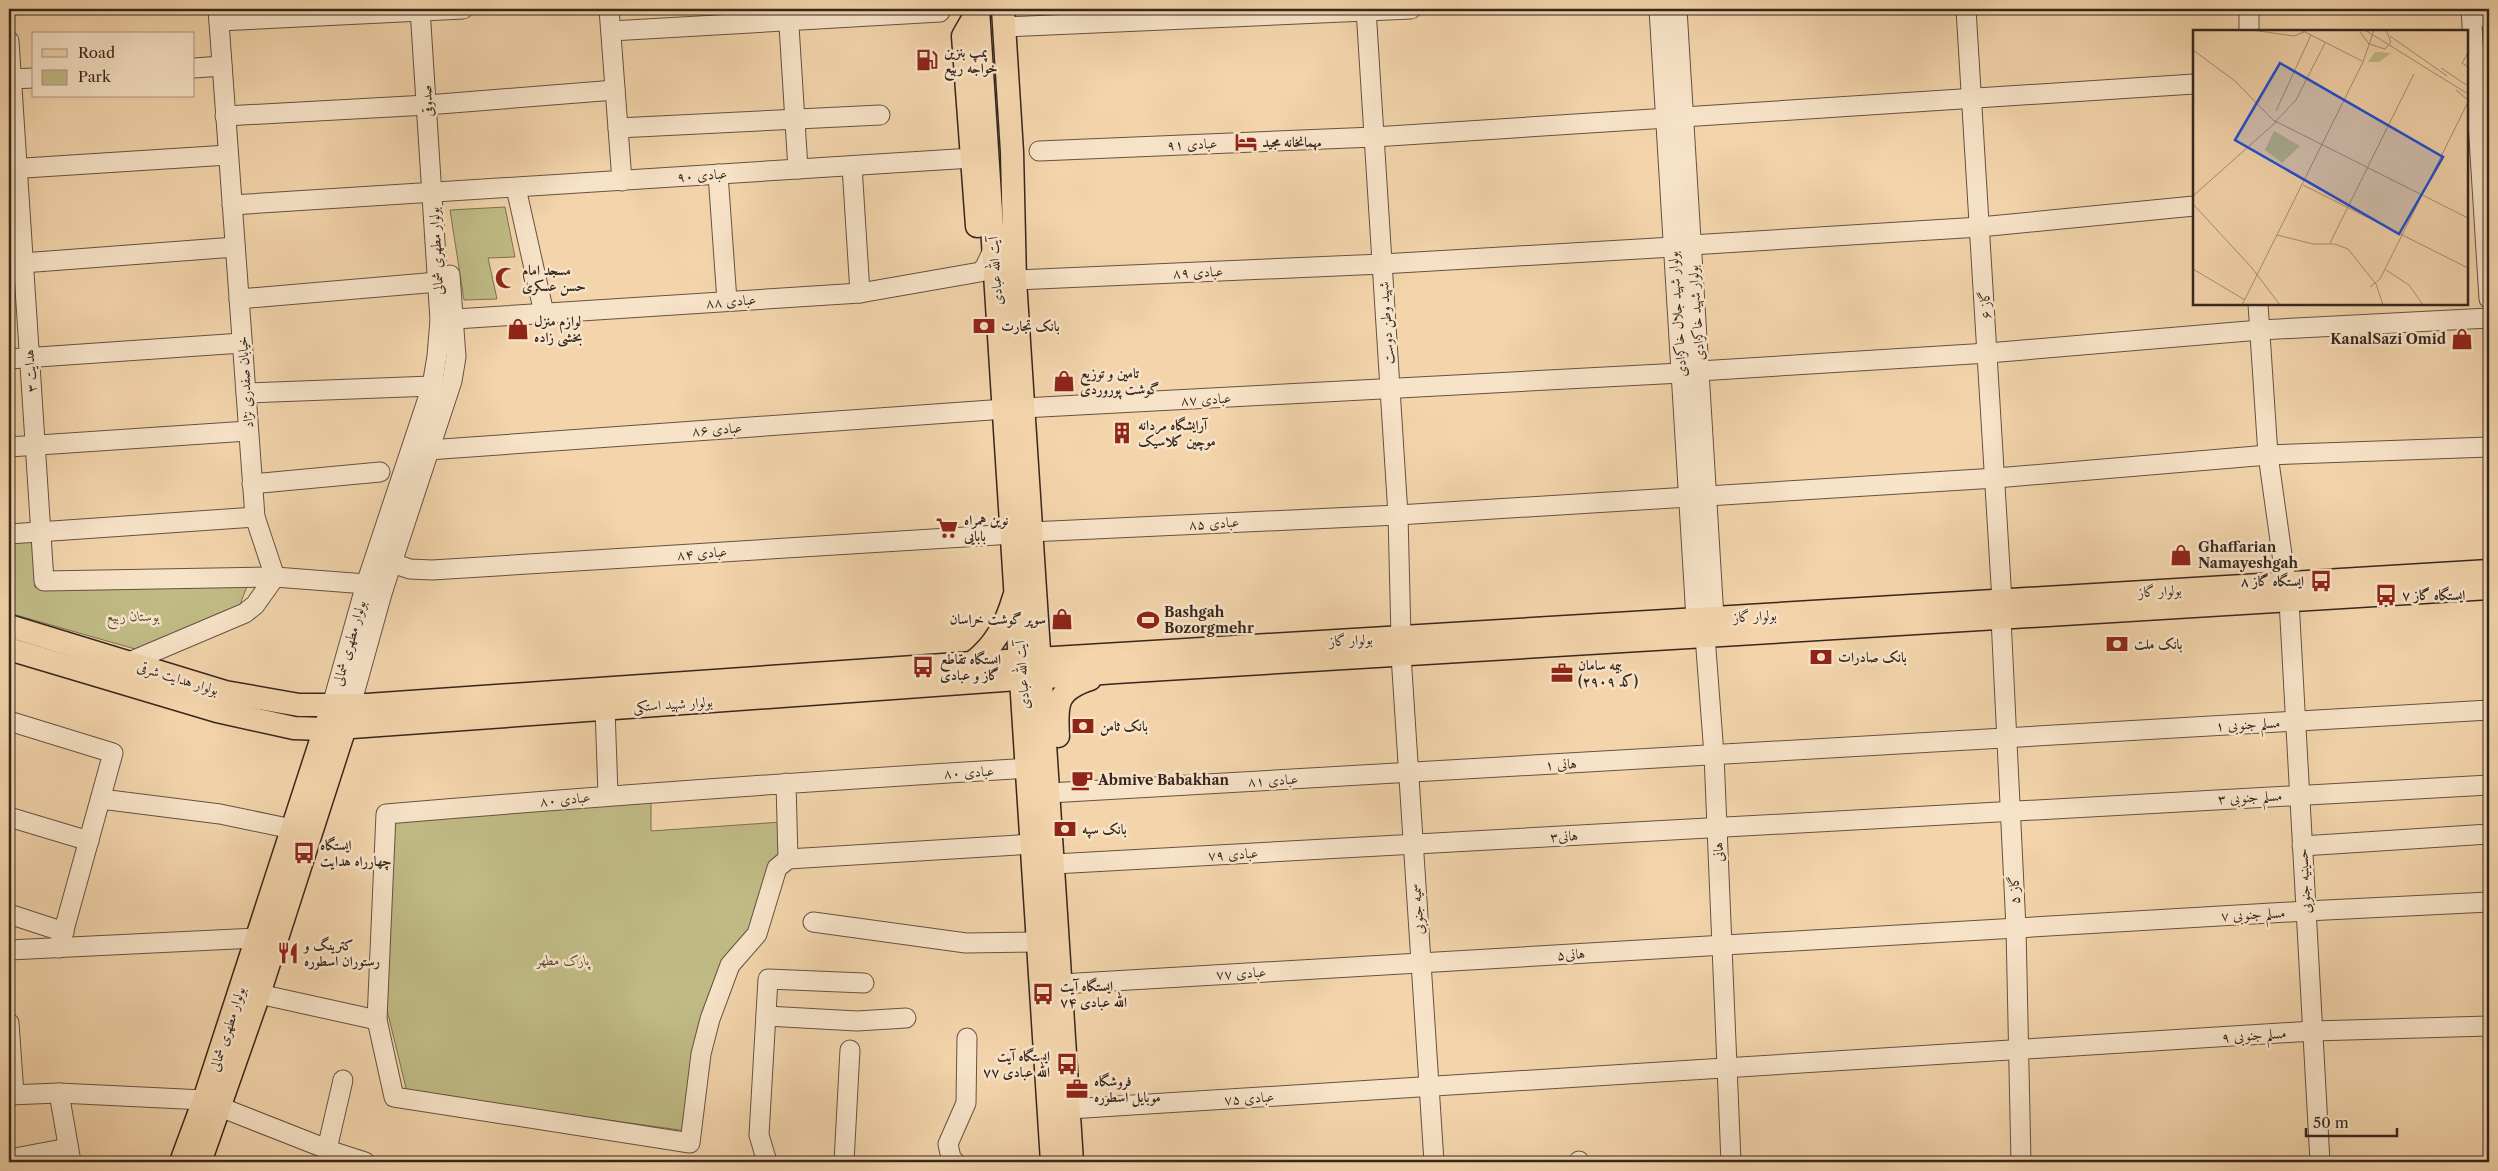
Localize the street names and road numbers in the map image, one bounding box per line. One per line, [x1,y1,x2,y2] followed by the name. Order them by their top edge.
[417,84,437,118] street label: صدوقی
[1166,134,1218,154] street label: عبادی ۹۱
[676,164,728,186] street label: عبادی ۹۰
[425,206,447,295] street label: بولوار مطهری شمالی
[981,234,1006,306] street label: آیت الله عبادی
[1664,250,1691,377] street label: بولوار شهید جلال خاکزادی
[1172,262,1224,282] street label: عبادی ۸۹
[1684,264,1709,361] street label: بولوار شهید خاکزادی
[1374,281,1399,365] street label: شهید وطن دوست
[705,290,757,312] street label: عبادی ۸۸
[1975,290,1995,320] street label: گاز ۶
[233,335,257,429] street label: خیابان صفدری نژاد
[20,349,40,393] street label: هدایت ۳
[1180,389,1232,409] street label: عبادی ۸۷
[691,418,743,440] street label: عبادی ۸۶
[1188,513,1240,533] street label: عبادی ۸۵
[676,542,728,564] street label: عبادی ۸۴
[2136,581,2183,601] street label: بولوار گاز
[328,598,370,688] street label: بولوار مطهری شمالی
[1731,606,1778,626] street label: بولوار گاز
[1327,630,1374,650] street label: بولوار گاز
[1008,638,1033,710] street label: آیت الله عبادی
[135,657,221,700] street label: بولوار هدایت شرقی
[632,692,714,717] street label: بولوار شهید استکی
[2215,713,2281,741] street label: ۱ مسلم جنوبی
[1545,754,1577,774] street label: هانی ۱
[943,762,995,782] street label: عبادی ۸۰
[1247,770,1299,790] street label: عبادی ۸۱
[2217,786,2283,814] street label: مسلم جنوبی ۳
[539,788,591,810] street label: عبادی ۸۰
[1550,826,1578,846] street label: هانی۳
[1709,842,1727,862] street label: هانی
[1207,844,1259,864] street label: عبادی ۷۹
[2293,848,2316,914] street label: حسینیه جنوبی
[2005,876,2023,904] street label: گاز ۵
[1406,883,1429,935] street label: سمیه جنوبی
[2220,903,2286,931] street label: مسلم جنوبی ۷
[1557,944,1585,964] street label: هانی۵
[1215,963,1267,983] street label: عبادی ۷۷
[205,984,249,1074] street label: بولوار مطهری شمالی
[2221,1024,2287,1052] street label: مسلم جنوبی ۹
[1223,1087,1275,1109] street label: عبادی ۷۵

